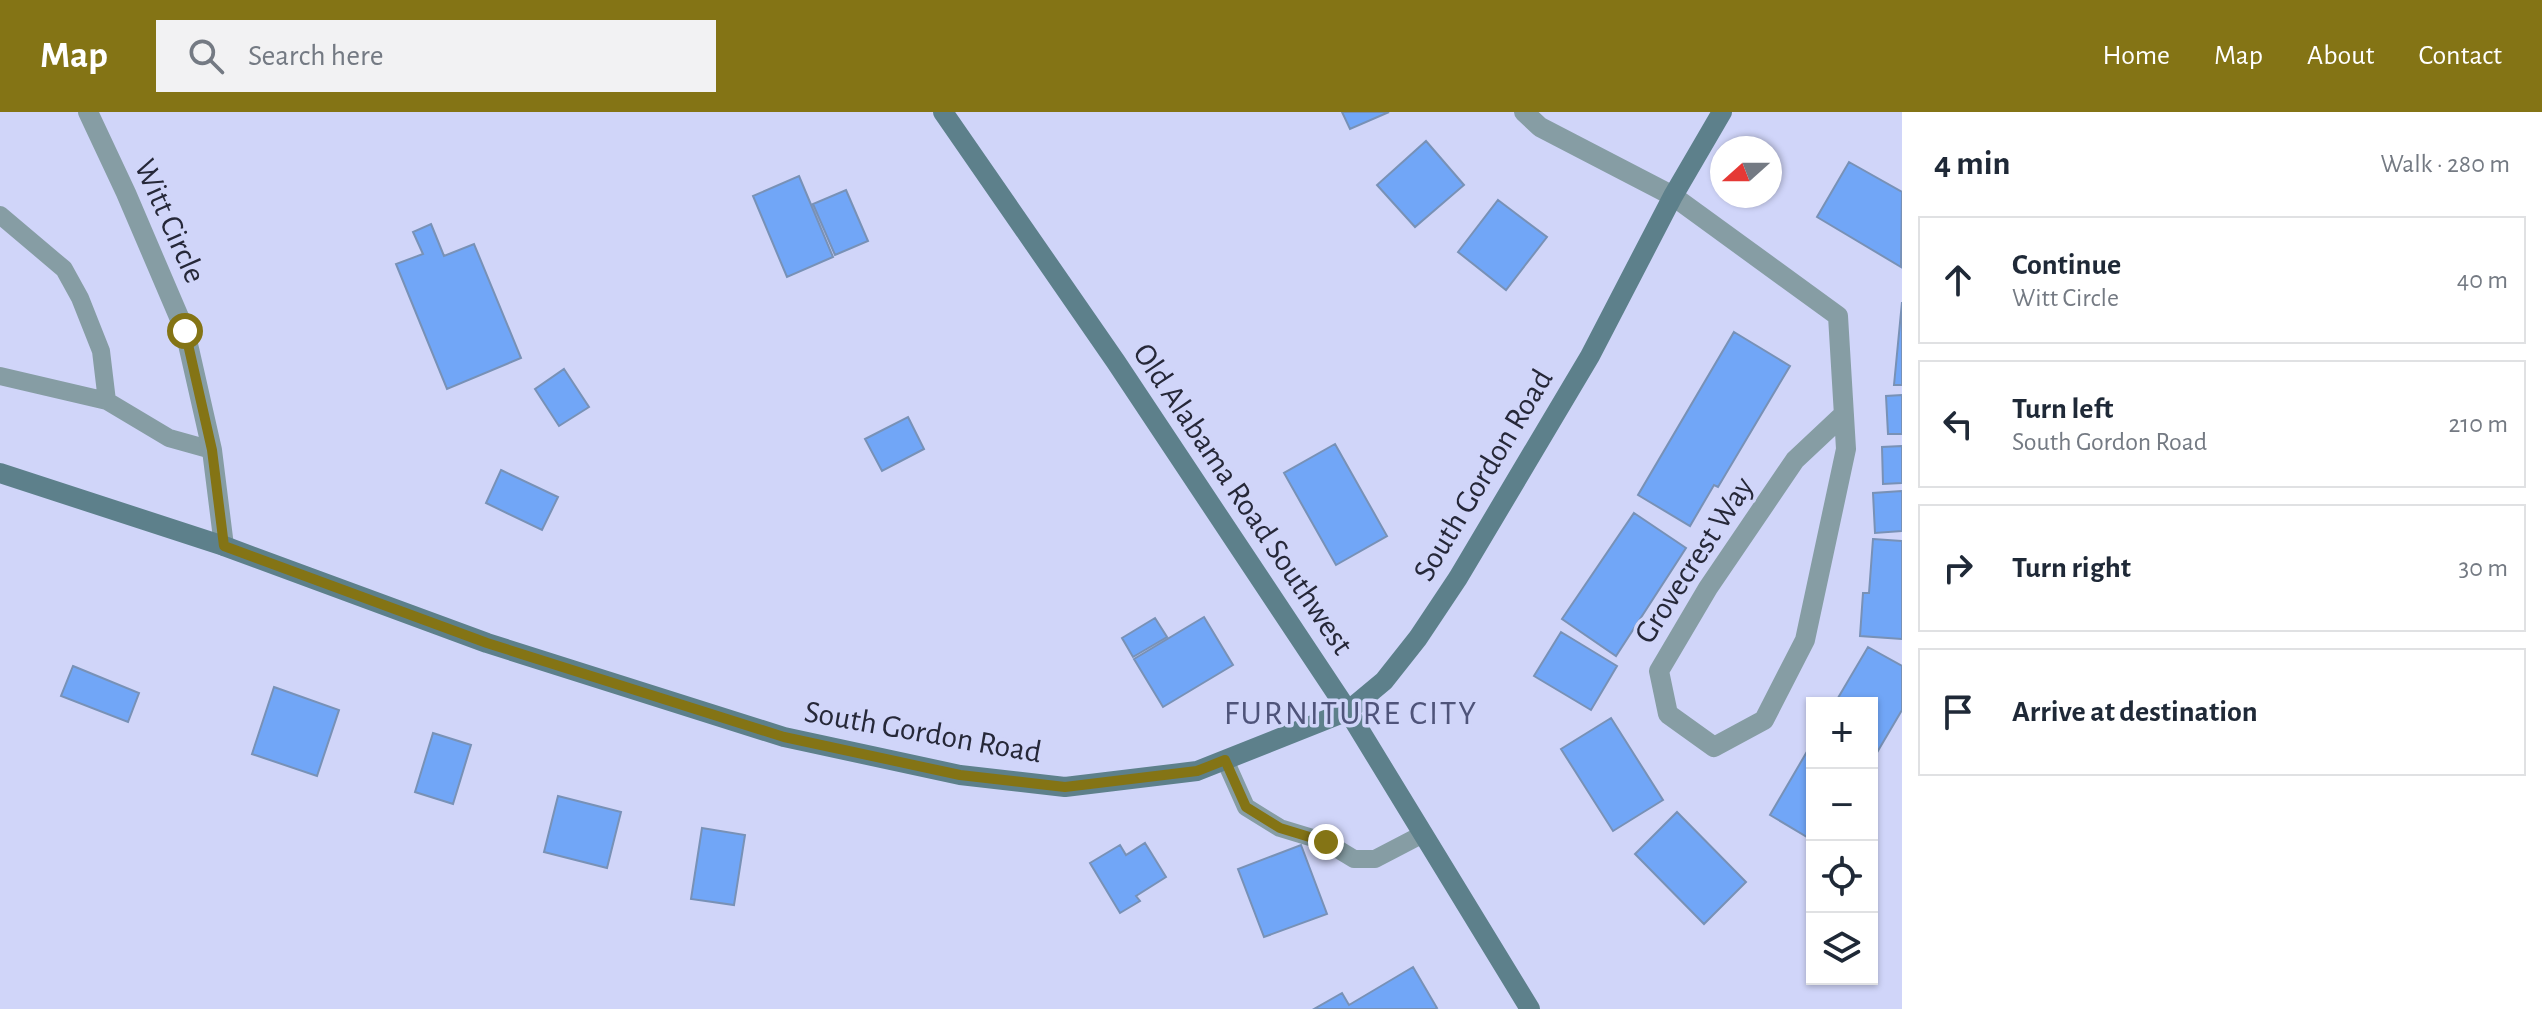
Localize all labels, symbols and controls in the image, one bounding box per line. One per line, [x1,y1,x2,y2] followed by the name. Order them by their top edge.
[156,20,716,92] search box
[184,34,228,78] icon: search
[40,37,108,75] text: Map
[248,41,384,71] text: Search here
[2103,42,2170,70] text: Home
[2214,42,2263,70] text: Map
[2307,42,2375,70] text: About
[2419,42,2502,70] text: Contact
[1710,136,1782,208] north arrow
[1934,147,2011,181] text: 4 min
[2380,151,2510,177] text: Walk · 280 m
[129,154,211,288] street label: Witt Circle
[2012,250,2121,280] text: Continue
[1936,258,1980,302] icon: ahead
[2457,267,2508,293] text: 40 m
[2012,285,2119,311] text: Witt Circle
[167,313,203,349] route start
[1127,338,1359,660] street label: Old Alabama Road Southwest
[1407,364,1559,586] street label: South Gordon Road
[2012,394,2113,424] text: Turn left
[1936,402,1980,446] icon: left
[2448,411,2508,437] text: 210 m
[2012,429,2207,455] text: South Gordon Road
[1628,471,1760,649] street label: Grovecrest Way
[1936,546,1980,590] icon: right
[2012,553,2131,583] text: Turn right
[2458,555,2508,581] text: 30 m
[1936,690,1980,734] icon: arrive
[802,695,1044,769] street label: South Gordon Road
[1224,697,1478,731] district label: FURNITURE CITY
[1806,697,1878,985] map controls
[1806,697,1878,769] button: +
[2012,697,2258,727] text: Arrive at destination
[1806,769,1878,841] button: −
[1308,824,1344,860] route end
[1806,841,1878,913] button: locate
[1806,913,1878,985] button: layers

